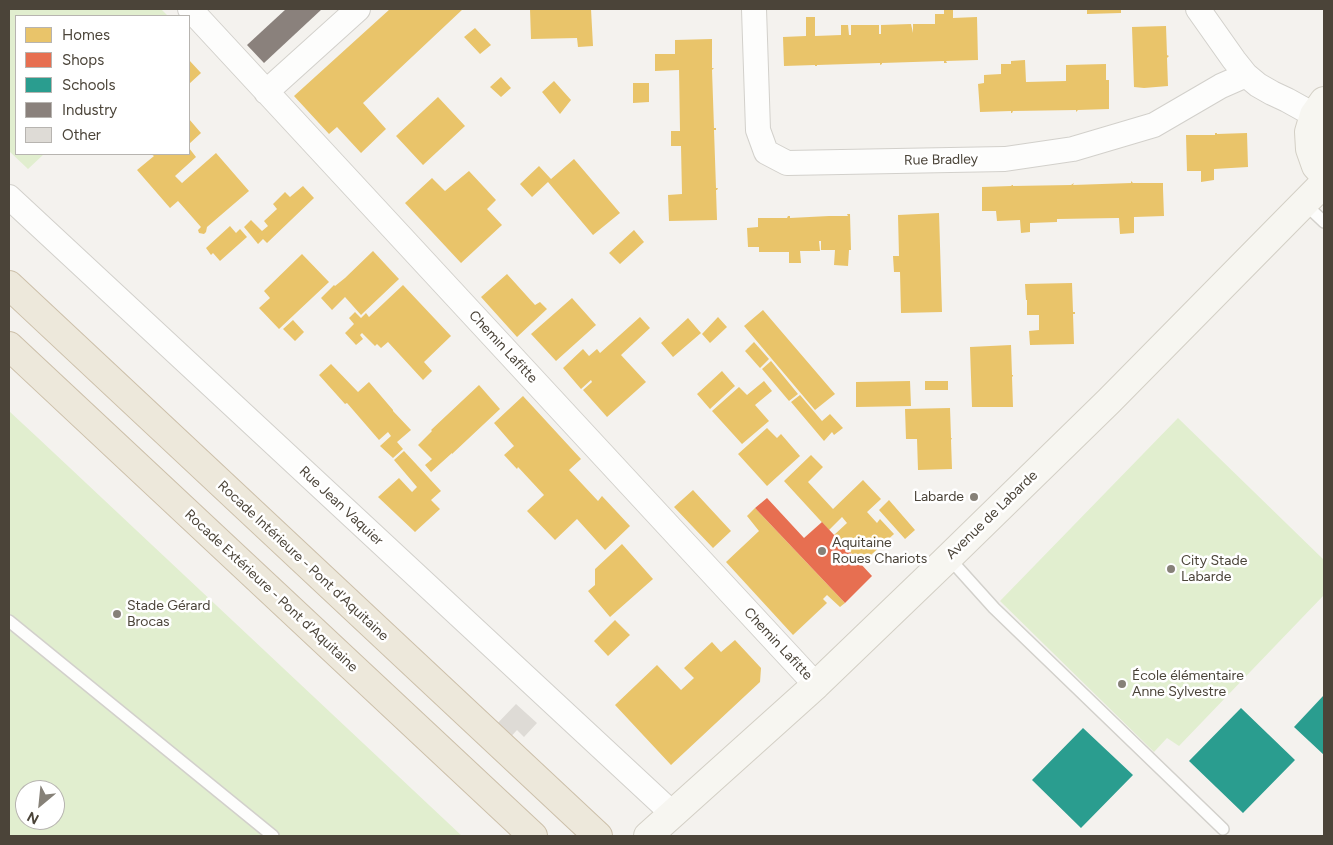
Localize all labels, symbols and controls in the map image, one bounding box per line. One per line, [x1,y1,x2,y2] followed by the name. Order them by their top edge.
[15,15,190,155] legend
[62,26,110,44] text: Homes
[62,51,104,69] text: Shops
[62,76,115,94] text: Schools
[62,101,117,119] text: Industry
[62,126,101,144] text: Other
[904,151,978,169] street label: Rue Bradley
[465,307,541,387] street label: Chemin Lafitte
[296,463,386,549] street label: Rue Jean Vaquier
[943,467,1041,563] street label: Avenue de Labarde
[214,477,392,645] street label: Rocade Intérieure - Pont d'Aquitaine
[914,489,964,505] place label: Labarde
[968,491,980,503] marker: Labarde
[181,506,361,676] street label: Rocade Extérieure - Pont d'Aquitaine
[832,535,927,568] place label: Aquitaine Roues Chariots
[816,545,828,557] marker: Aquitaine Roues Chariots
[1181,553,1247,586] place label: City Stade Labarde
[1165,563,1177,575] marker: City Stade Labarde
[127,598,210,630] place label: Stade Gérard Brocas
[740,604,816,684] street label: Chemin Lafitte
[111,608,123,620] marker: Stade Gérard Brocas
[1132,668,1244,700] place label: École élémentaire Anne Sylvestre
[1116,678,1128,690] marker: École élémentaire Anne Sylvestre
[15,780,65,830] north arrow
[24,808,42,828] text: N

